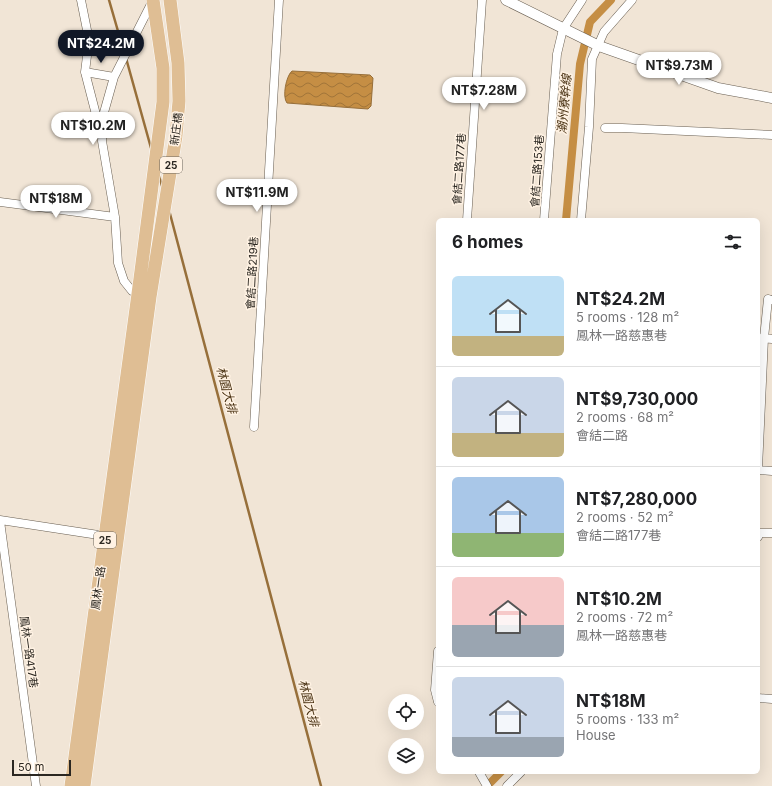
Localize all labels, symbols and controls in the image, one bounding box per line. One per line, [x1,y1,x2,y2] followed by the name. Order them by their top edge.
[60,30,142,64] pin: NT$24.2M
[67,35,135,51] text: NT$24.2M
[638,52,720,86] pin: NT$9.73M
[645,57,713,73] text: NT$9.73M
[554,71,574,135] water label: 潮州寮幹線
[443,77,525,111] pin: NT$7.28M
[451,82,517,98] text: NT$7.28M
[52,112,134,146] pin: NT$10.2M
[167,112,185,146] street label: 新庄橋
[60,117,126,133] text: NT$10.2M
[450,133,468,205] street label: 會結二路177巷
[527,134,547,208] street label: 會結二路153巷
[160,157,182,173] road number: 25
[216,179,298,213] pin: NT$11.9M
[225,184,289,200] text: NT$11.9M
[23,185,89,219] pin: NT$18M
[29,190,83,206] text: NT$18M
[722,231,744,253] icon: filters
[452,232,523,252] text: 6 homes
[243,236,261,310] street label: 會結二路219巷
[576,289,665,309] text: NT$24.2M
[484,292,532,340] icon: home
[576,309,679,325] text: 5 rooms · 128 m²
[576,327,667,343] text: 鳳林一路慈惠巷
[214,365,241,417] water label: 林園大排
[576,389,698,409] text: NT$9,730,000
[484,393,532,441] icon: home
[576,409,674,425] text: 2 rooms · 68 m²
[576,427,628,443] text: 會結二路
[576,489,697,509] text: NT$7,280,000
[484,493,532,541] icon: home
[576,509,674,525] text: 2 rooms · 52 m²
[576,527,661,543] text: 會結二路177巷
[94,532,116,548] road number: 25
[88,565,108,611] street label: 鳳林一路
[576,589,662,609] text: NT$10.2M
[484,593,532,641] icon: home
[576,609,673,625] text: 2 rooms · 72 m²
[17,615,41,689] street label: 鳳林一路417巷
[576,627,667,643] text: 鳳林一路慈惠巷
[296,678,323,730] water label: 林園大排
[576,691,646,711] text: NT$18M
[484,693,532,741] icon: home
[388,694,424,774] map controls
[388,694,424,730] button: locate
[576,711,679,727] text: 5 rooms · 133 m²
[576,727,616,743] text: House
[388,738,424,774] button: layers
[12,758,71,777] scale bar
[18,760,44,774] text: 50 m

